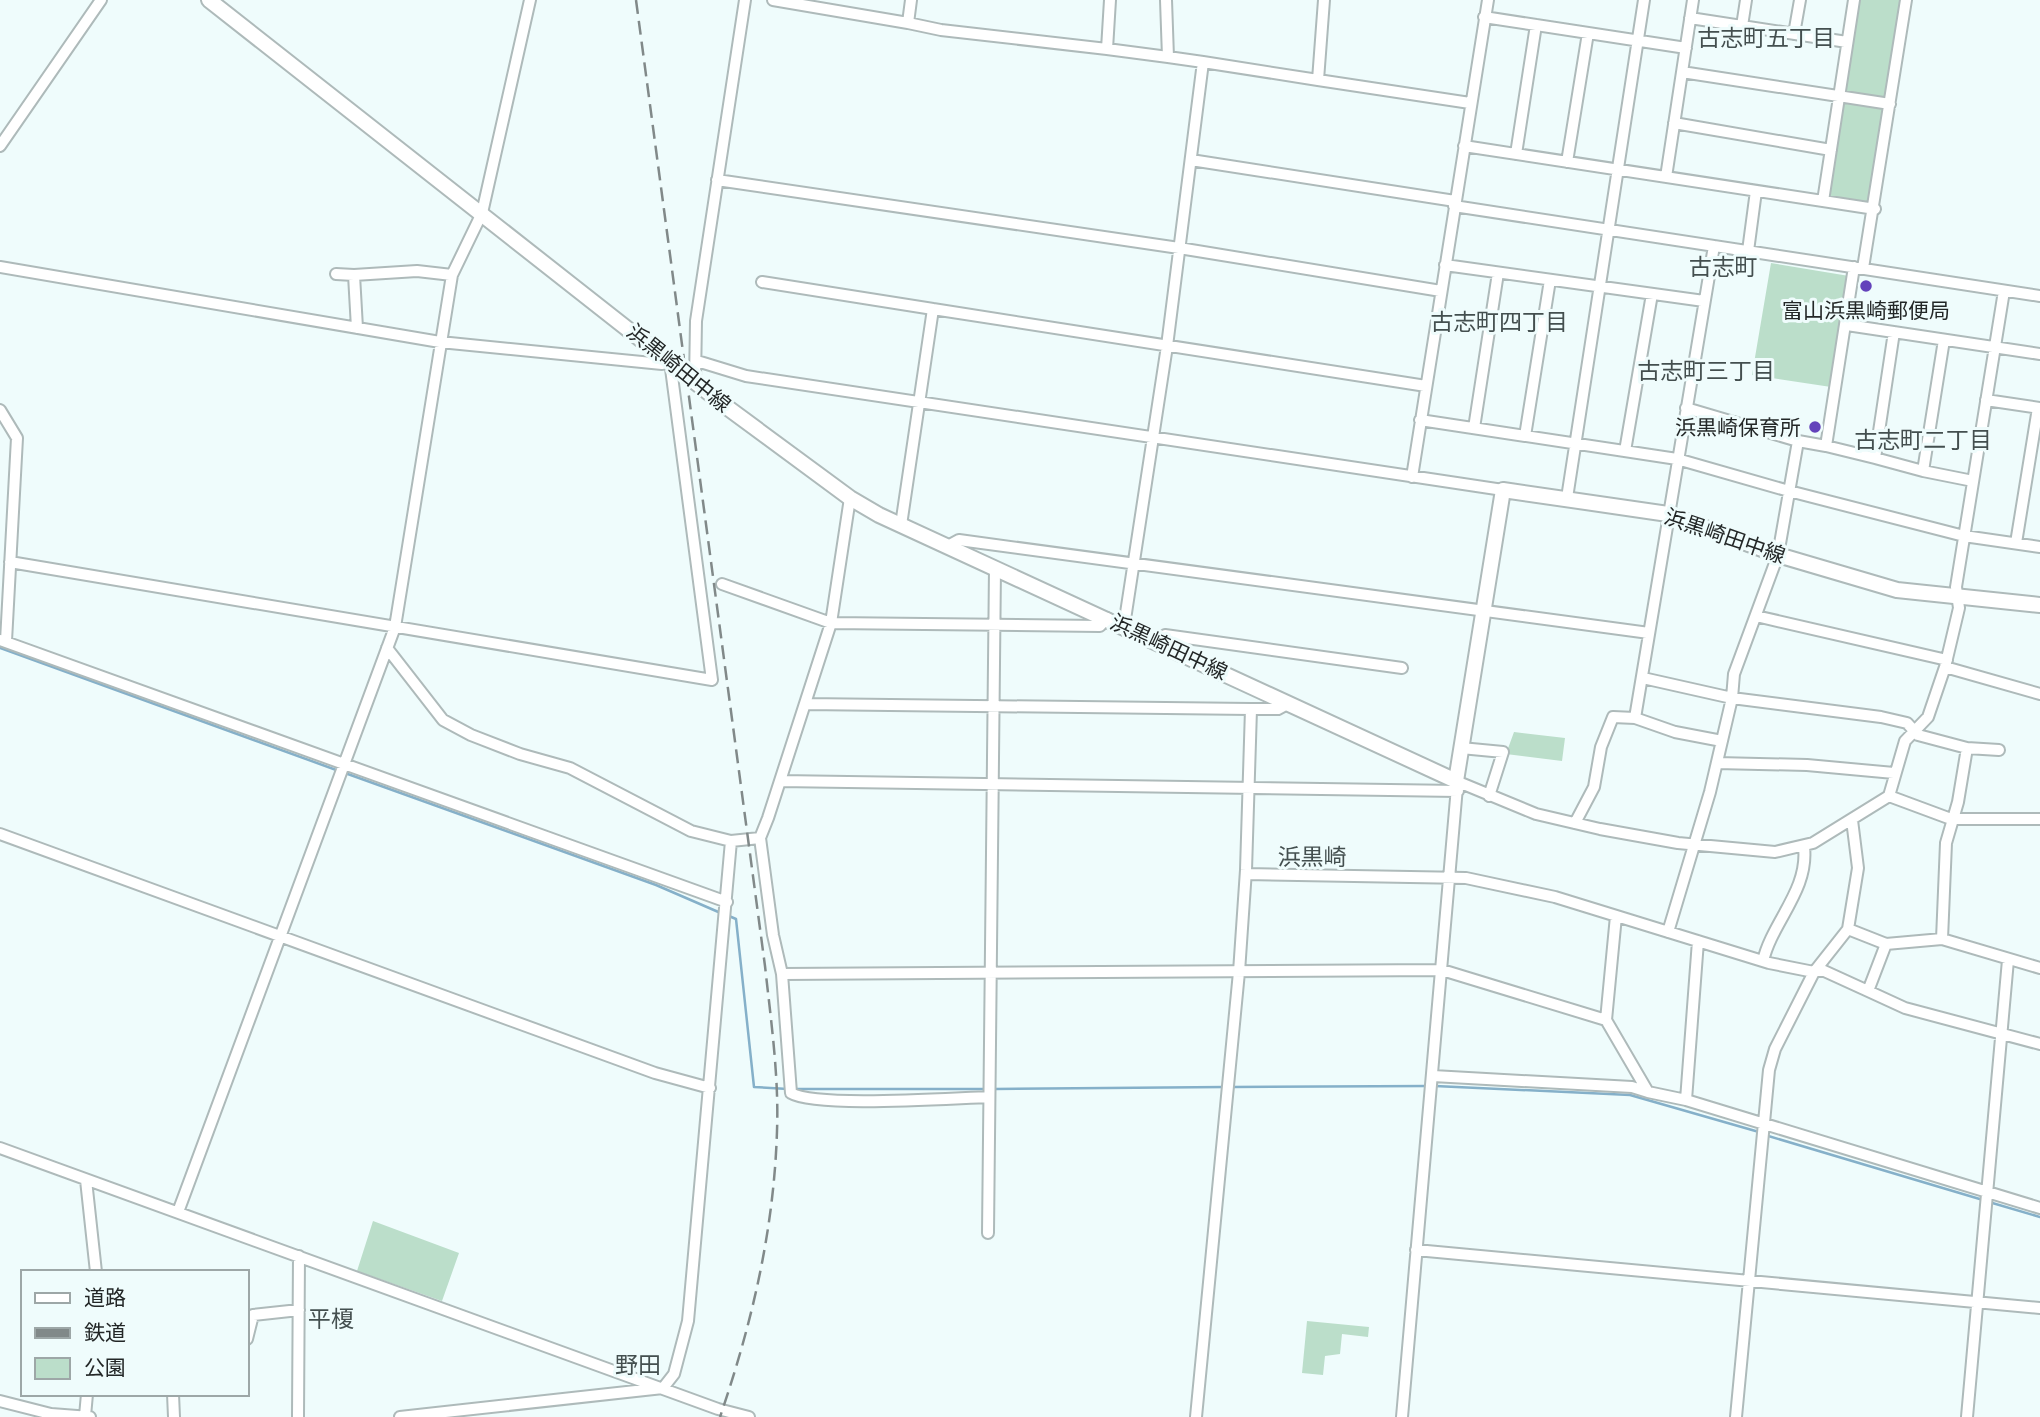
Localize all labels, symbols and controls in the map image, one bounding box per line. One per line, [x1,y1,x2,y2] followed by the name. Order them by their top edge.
[1697,23,1835,52] district label: 古志町五丁目
[1689,252,1758,281] district label: 古志町
[1858,278,1874,294] marker: 富山浜黒崎郵便局
[1782,297,1950,324] place label: 富山浜黒崎郵便局
[1430,307,1568,336] district label: 古志町四丁目
[622,318,736,418] street label: 浜黒崎田中線
[1637,356,1775,385] district label: 古志町三丁目
[1675,414,1801,441] place label: 浜黒崎保育所
[1807,419,1823,435] marker: 浜黒崎保育所
[1854,425,1992,454] district label: 古志町二丁目
[1661,503,1789,569] street label: 浜黒崎田中線
[1106,608,1232,686] street label: 浜黒崎田中線
[1278,842,1347,871] district label: 浜黒崎
[21,1270,248,1396] legend
[84,1284,126,1311] text: 道路
[308,1304,354,1333] district label: 平榎
[84,1319,126,1346] text: 鉄道
[615,1350,661,1379] district label: 野田
[84,1354,126,1381] text: 公園

